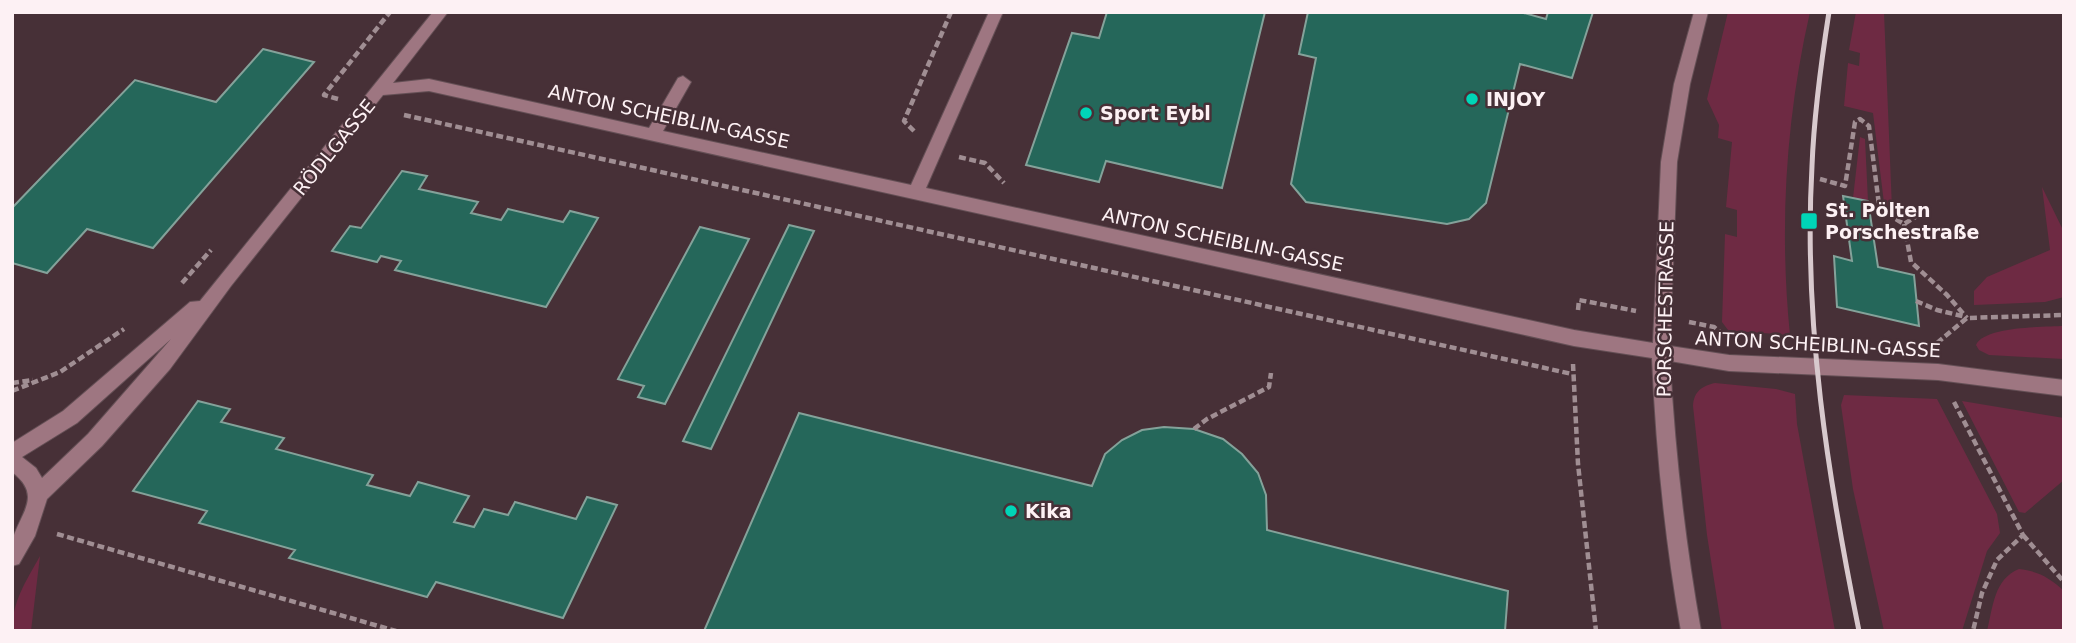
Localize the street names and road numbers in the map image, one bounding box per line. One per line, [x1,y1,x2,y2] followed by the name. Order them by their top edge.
[546,80,792,152] street label: ANTON SCHEIBLIN-GASSE
[289,95,379,199] street label: RÖDLGASSE
[1100,203,1346,275] street label: ANTON SCHEIBLIN-GASSE
[1652,221,1678,397] street label: PORSCHESTRASSE
[1695,327,1941,361] street label: ANTON SCHEIBLIN-GASSE

